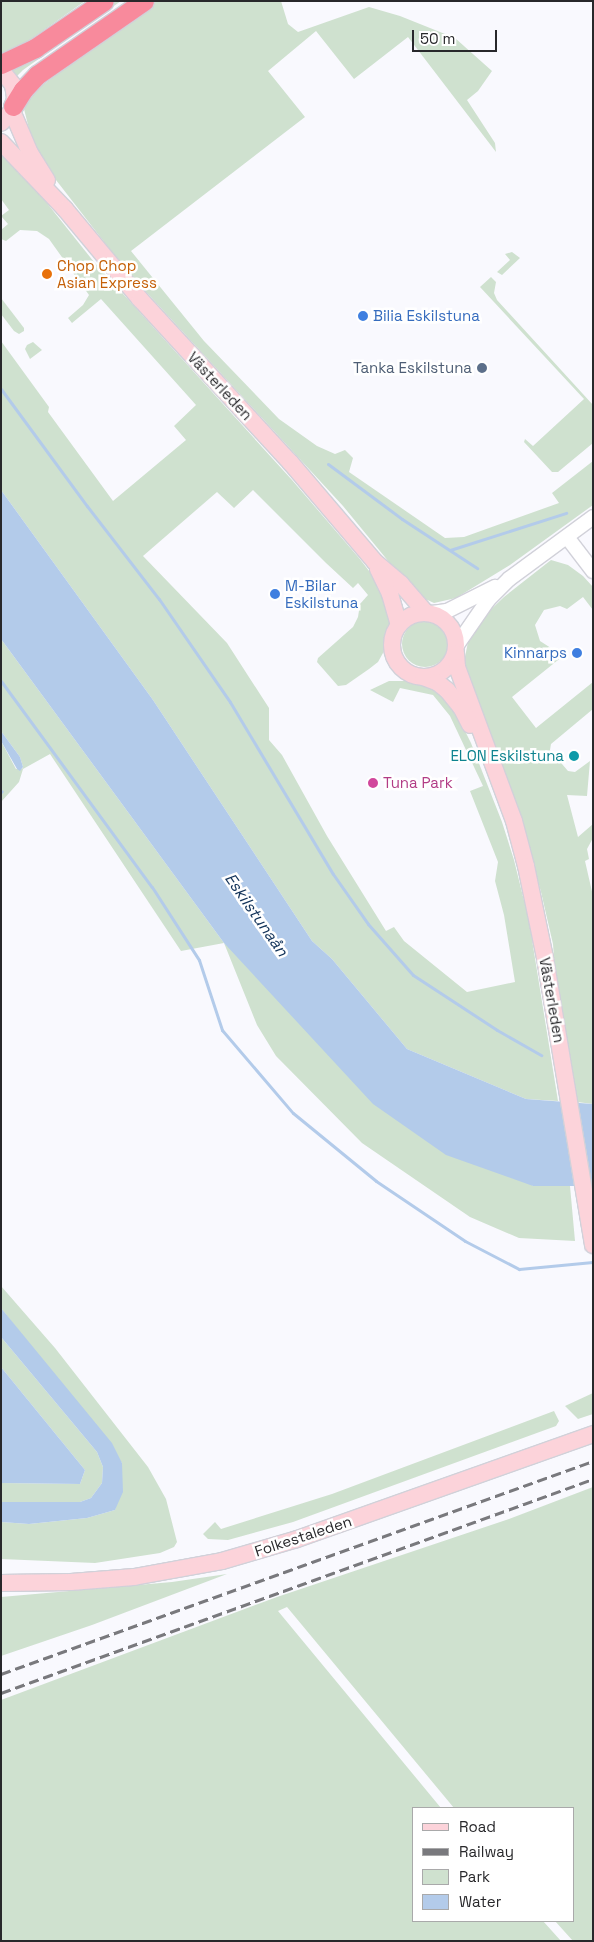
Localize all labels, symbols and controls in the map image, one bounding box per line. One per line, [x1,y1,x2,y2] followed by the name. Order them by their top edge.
[414,20,499,52] scale bar
[420,29,455,48] text: 50 m
[57,256,157,291] place label: Chop Chop Asian Express
[41,268,53,280] marker: Chop Chop Asian Express
[373,307,480,325] place label: Bilia Eskilstuna
[357,310,369,322] marker: Bilia Eskilstuna
[184,348,256,424] street label: Västerleden
[353,359,472,377] place label: Tanka Eskilstuna
[476,362,488,374] marker: Tanka Eskilstuna
[285,576,358,611] place label: M-Bilar Eskilstuna
[269,588,281,600] marker: M-Bilar Eskilstuna
[504,644,567,662] place label: Kinnarps
[571,647,583,659] marker: Kinnarps
[450,747,564,765] place label: ELON Eskilstuna
[568,750,580,762] marker: ELON Eskilstuna
[383,774,453,792] place label: Tuna Park
[367,777,379,789] marker: Tuna Park
[220,870,292,960] water label: Eskilstunaån
[536,956,568,1044] street label: Västerleden
[252,1512,354,1560] street label: Folkestaleden
[412,1807,574,1922] legend
[459,1817,496,1836] text: Road
[459,1842,514,1861] text: Railway
[459,1867,490,1886] text: Park
[459,1892,501,1911] text: Water

